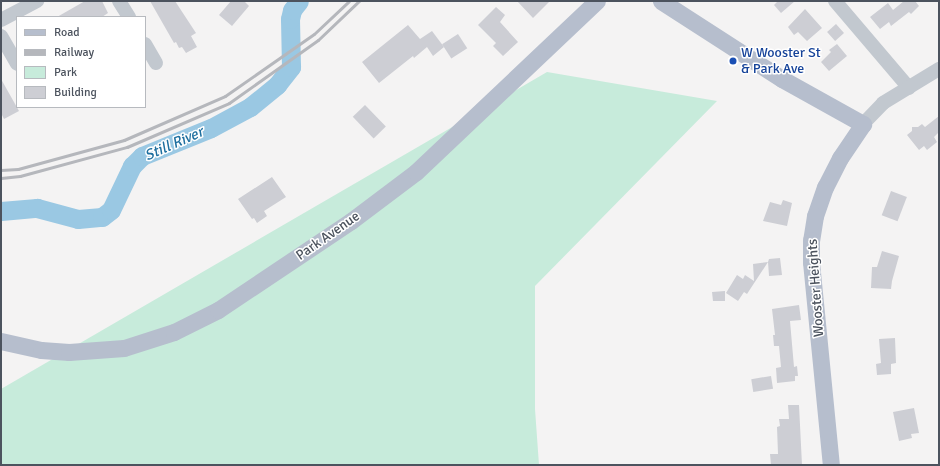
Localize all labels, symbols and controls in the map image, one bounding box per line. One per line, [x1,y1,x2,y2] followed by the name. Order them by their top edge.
[16,16,146,108] legend
[54,25,80,40] text: Road
[54,45,94,60] text: Railway
[741,45,821,78] place label: W Wooster St & Park Ave
[728,56,738,66] marker: W Wooster St & Park Ave
[54,65,77,80] text: Park
[54,85,97,100] text: Building
[142,123,206,165] water label: Still River
[293,208,363,264] street label: Park Avenue
[804,238,828,338] street label: Wooster Heights

